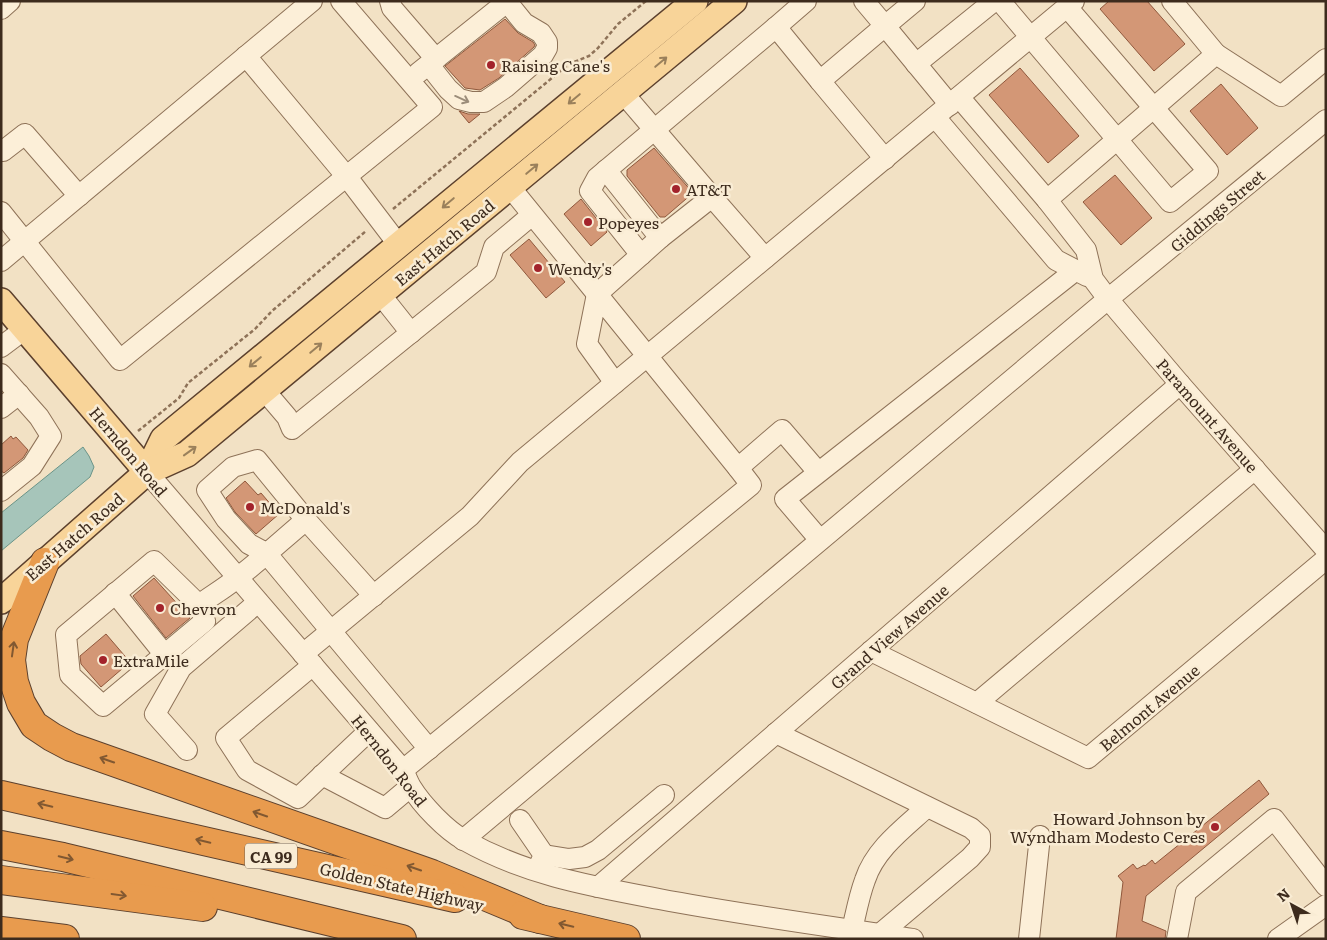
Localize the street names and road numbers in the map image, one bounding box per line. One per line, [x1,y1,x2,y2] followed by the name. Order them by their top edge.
[1164,163,1270,257] street label: Giddings Street
[389,193,499,291] street label: East Hatch Road
[1151,352,1265,478] street label: Paramount Avenue
[84,401,174,501] street label: Herndon Road
[19,486,129,586] street label: East Hatch Road
[825,578,953,694] street label: Grand View Avenue
[1094,658,1204,756] street label: Belmont Avenue
[346,709,434,811] street label: Herndon Road
[245,844,297,868] road number: CA 99
[318,855,487,917] street label: Golden State Highway

